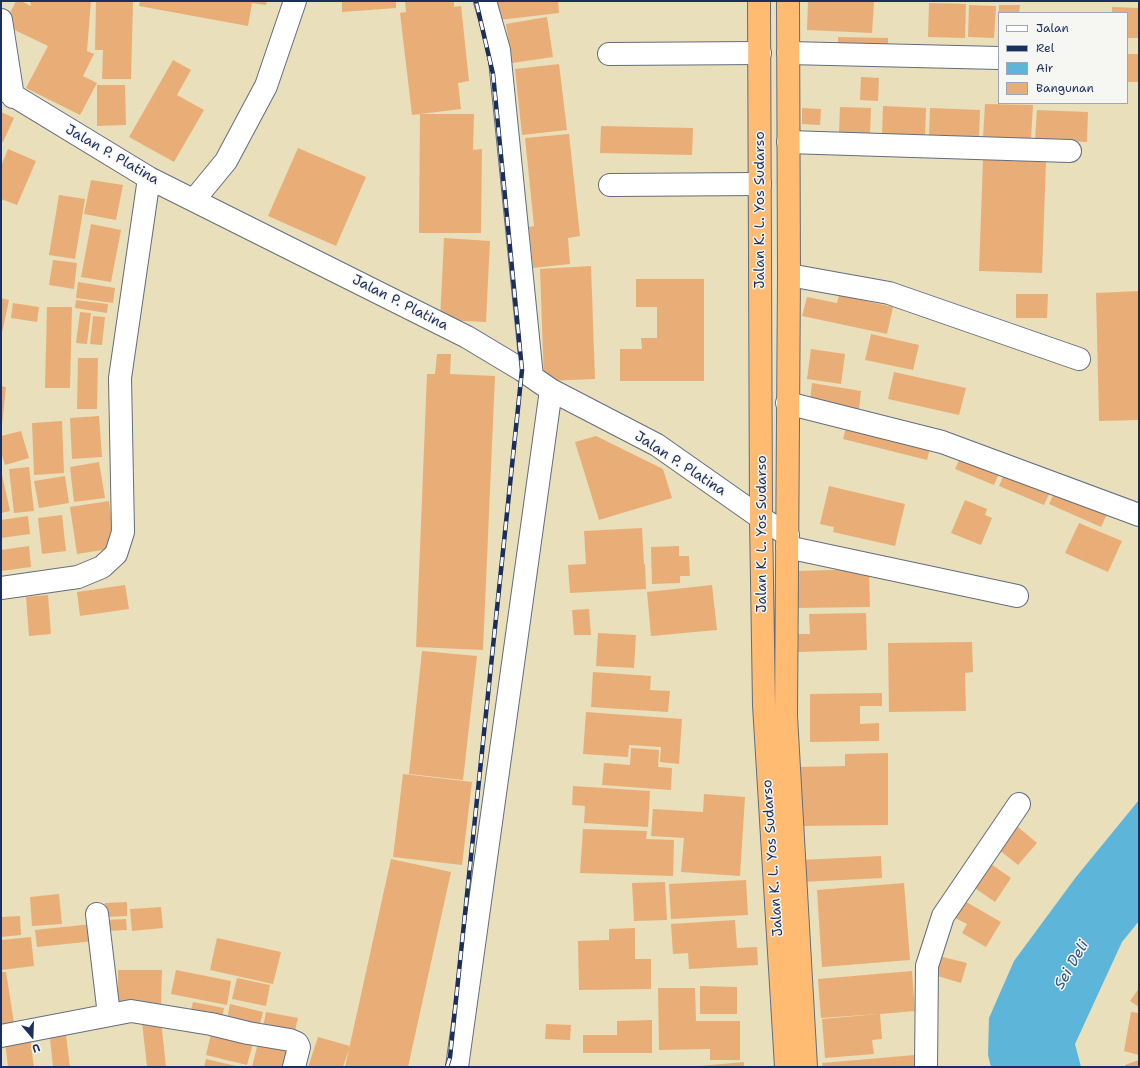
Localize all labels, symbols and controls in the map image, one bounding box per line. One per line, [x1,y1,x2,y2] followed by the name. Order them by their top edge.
[998,12,1128,104] legend
[1036,20,1069,36] text: Jalan
[1036,40,1054,56] text: Rel
[1036,60,1054,76] text: Air
[1036,80,1094,96] text: Bangunan
[62,121,162,189] street label: Jalan P. Platina
[752,131,768,289] street label: Jalan K. L. Yos Sudarso
[349,272,451,334] street label: Jalan P. Platina
[631,428,729,500] street label: Jalan P. Platina
[754,455,770,613] street label: Jalan K. L. Yos Sudarso
[759,779,787,937] street label: Jalan K. L. Yos Sudarso
[1051,937,1093,993] water label: Sei Deli
[12,1016,52,1056] north arrow
[30,1040,42,1056] text: U

